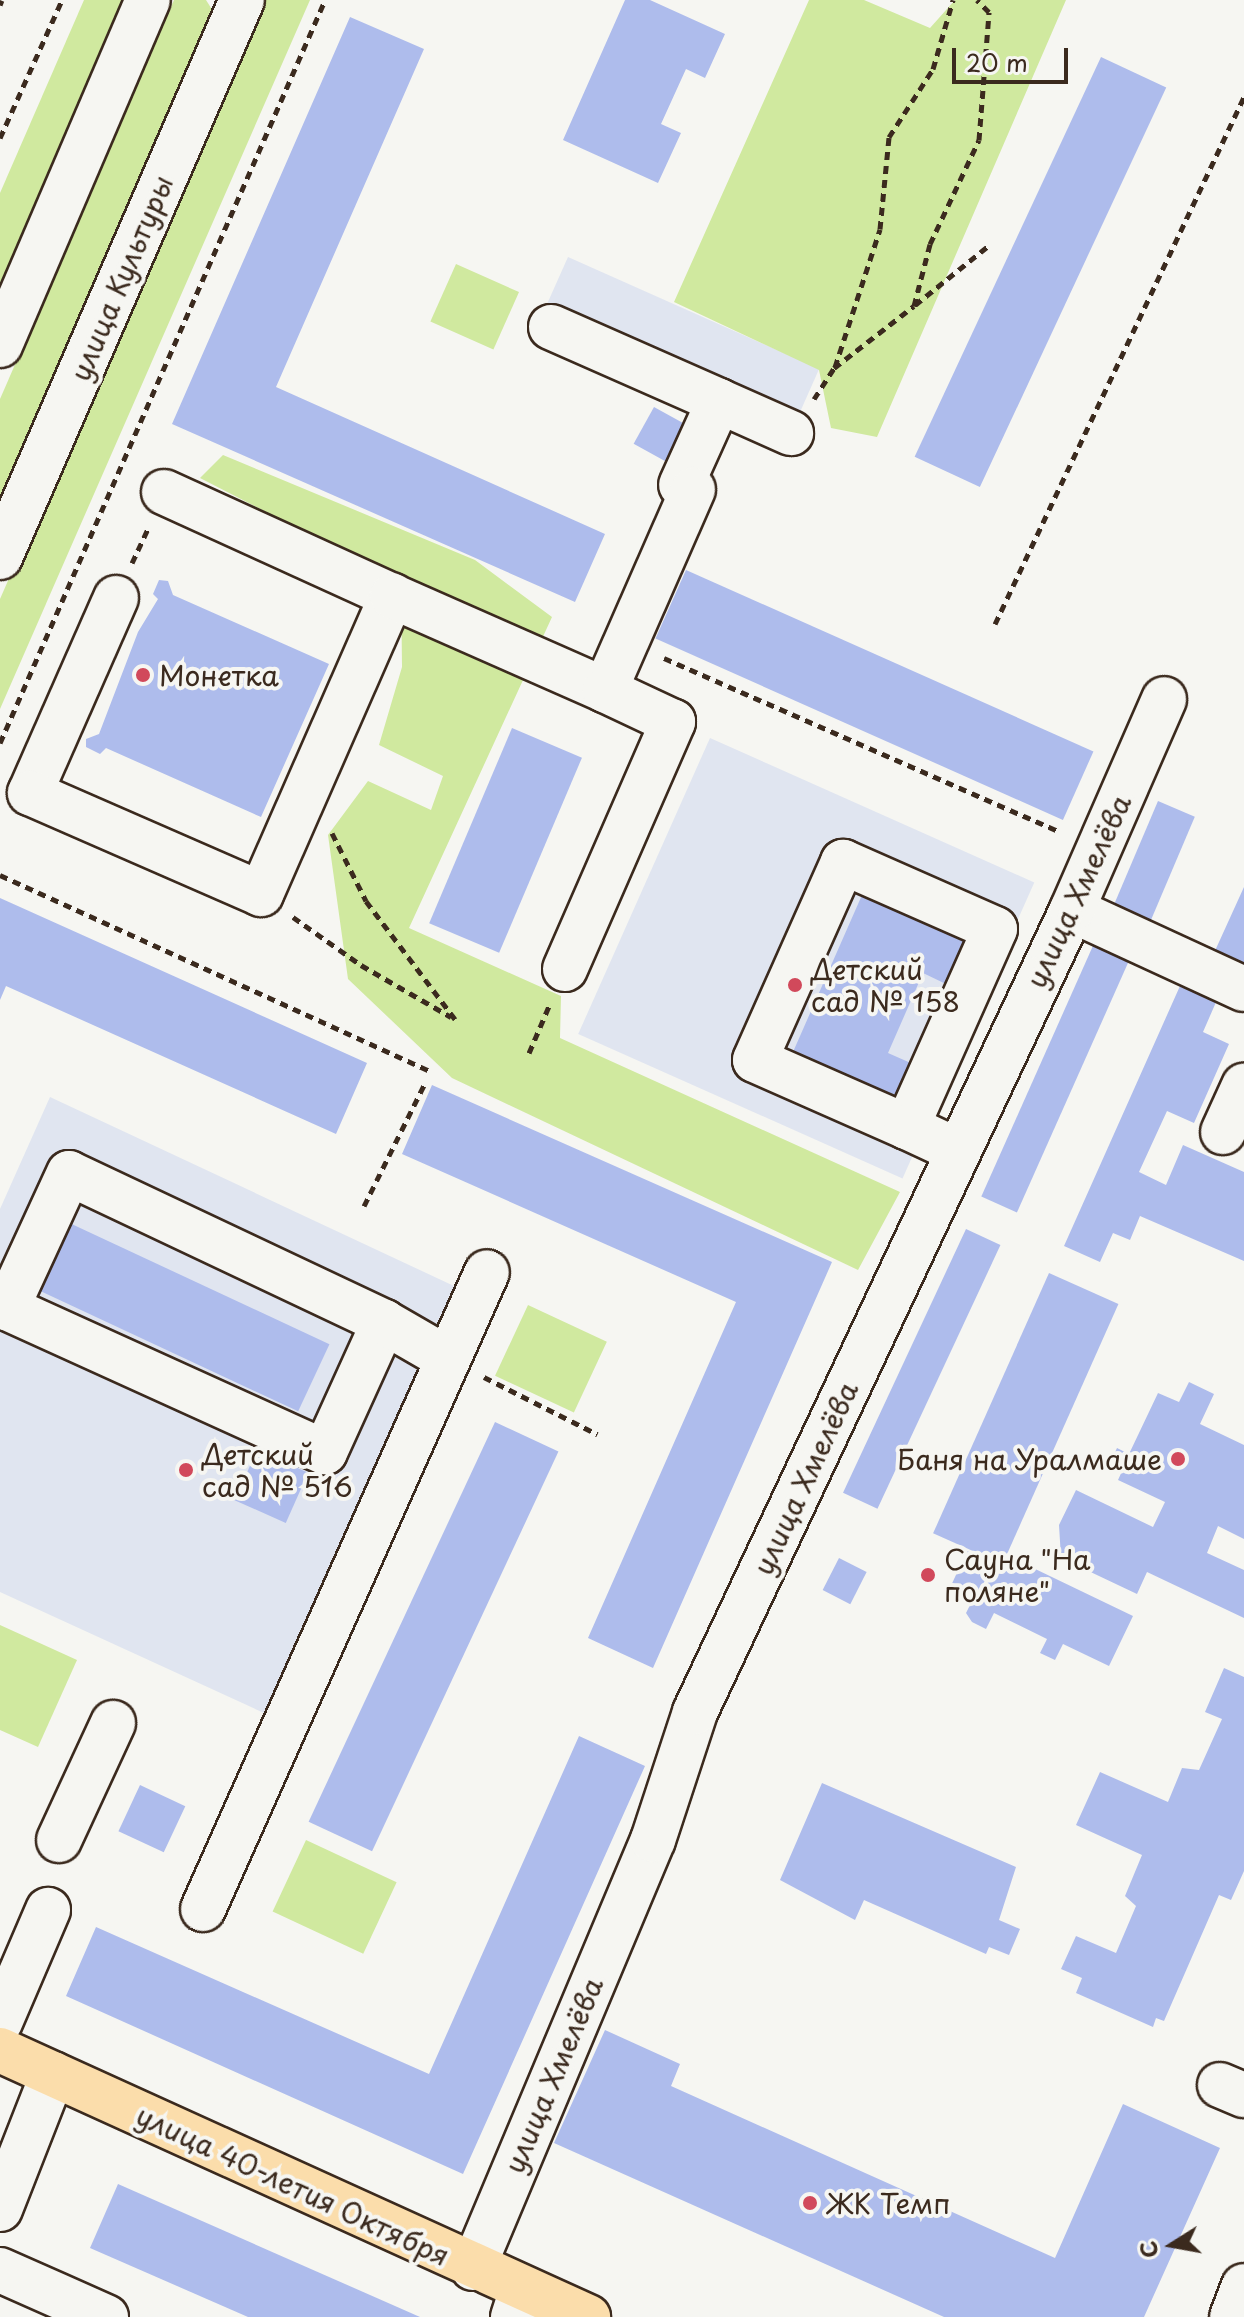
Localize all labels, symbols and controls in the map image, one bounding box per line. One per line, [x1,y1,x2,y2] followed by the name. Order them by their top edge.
[956,32,1072,82] scale bar
[966,44,1028,80] text: 20 m
[62,170,180,386] street label: улица Культуры
[159,658,279,692] place label: Монетка
[134,666,152,684] marker: Монетка
[1018,788,1138,994] street label: улица Хмелёва
[811,952,960,1018] place label: Детский сад № 158
[786,976,804,994] marker: Детский сад № 158
[745,1375,865,1581] street label: улица Хмелёва
[202,1437,353,1503] place label: Детский сад № 516
[894,1442,1162,1476] place label: Баня на Уралмаше
[1169,1450,1187,1468] marker: Баня на Уралмаше
[177,1461,195,1479] marker: Детский сад № 516
[944,1542,1092,1608] place label: Сауна "На поляне"
[919,1566,937,1584] marker: Сауна "На поляне"
[496,1971,610,2179] street label: улица Хмелёва
[131,2097,455,2273] street label: улица 40-летия Октября
[826,2186,953,2220] place label: ЖК Темп
[801,2194,819,2212] marker: ЖК Темп
[1132,2205,1212,2285] north arrow
[1130,2238,1166,2261] text: С

